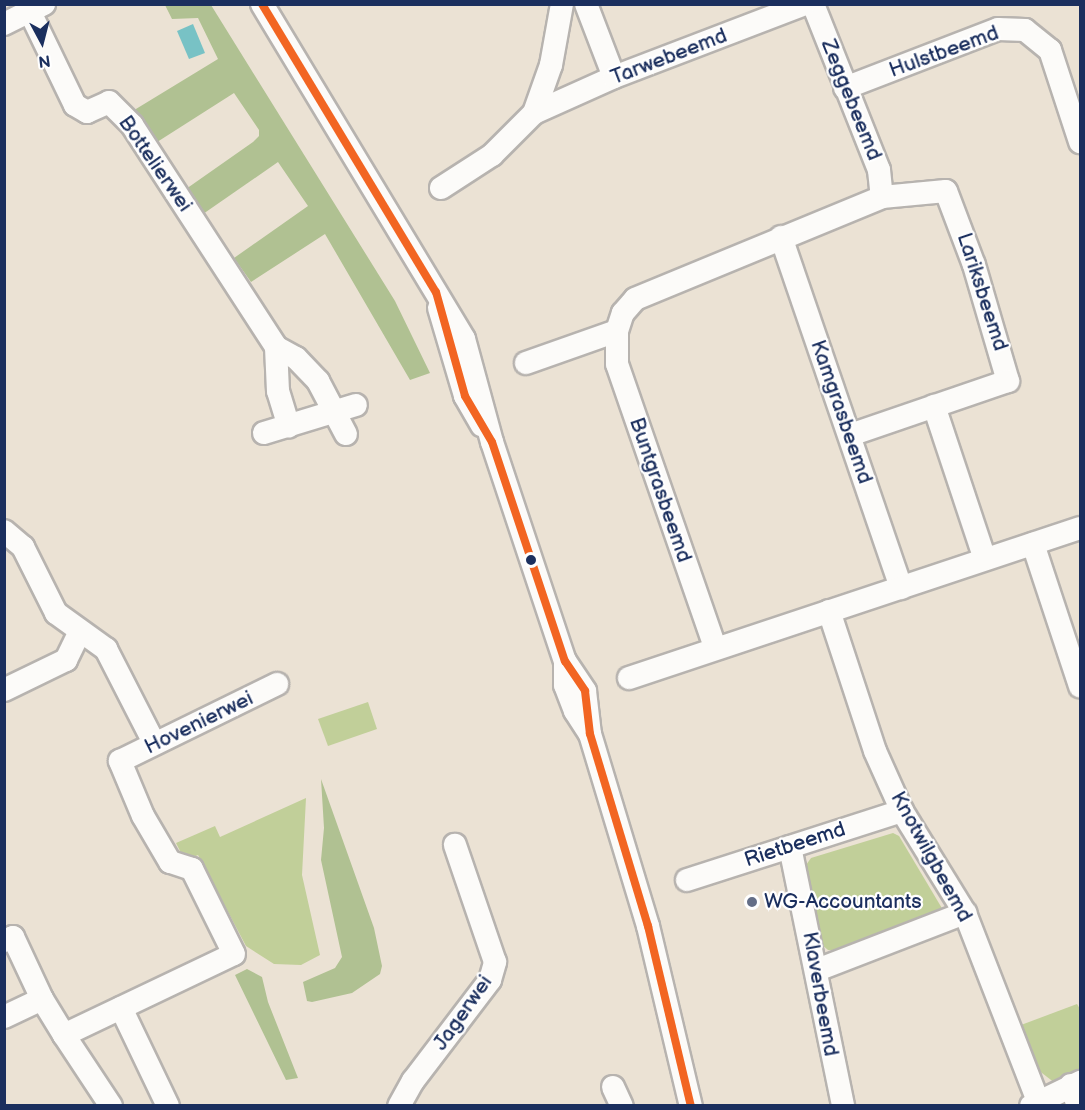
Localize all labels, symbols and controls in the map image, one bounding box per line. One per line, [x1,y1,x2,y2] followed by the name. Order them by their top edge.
[12,12,72,72] north arrow
[886,21,1002,83] street label: Hulstbeemd
[607,23,731,91] street label: Tarwebeemd
[815,36,887,164] street label: Zeggebeemd
[37,50,51,71] text: N
[113,111,197,217] street label: Bottelierwei
[951,230,1013,354] street label: Lariksbeemd
[805,337,877,487] street label: Kamgrasbeemd
[623,414,697,566] street label: Buntgrasbeemd
[525,554,537,566] unlabelled marker
[141,686,257,760] street label: Hovenierwei
[885,787,977,927] street label: Knotwilgbeemd
[741,817,849,873] street label: Rietbeemd
[764,889,922,915] place label: WG-Accountants
[745,895,759,909] marker: WG-Accountants
[797,930,843,1058] street label: Klaverbeemd
[428,971,498,1055] street label: Jagerwei

